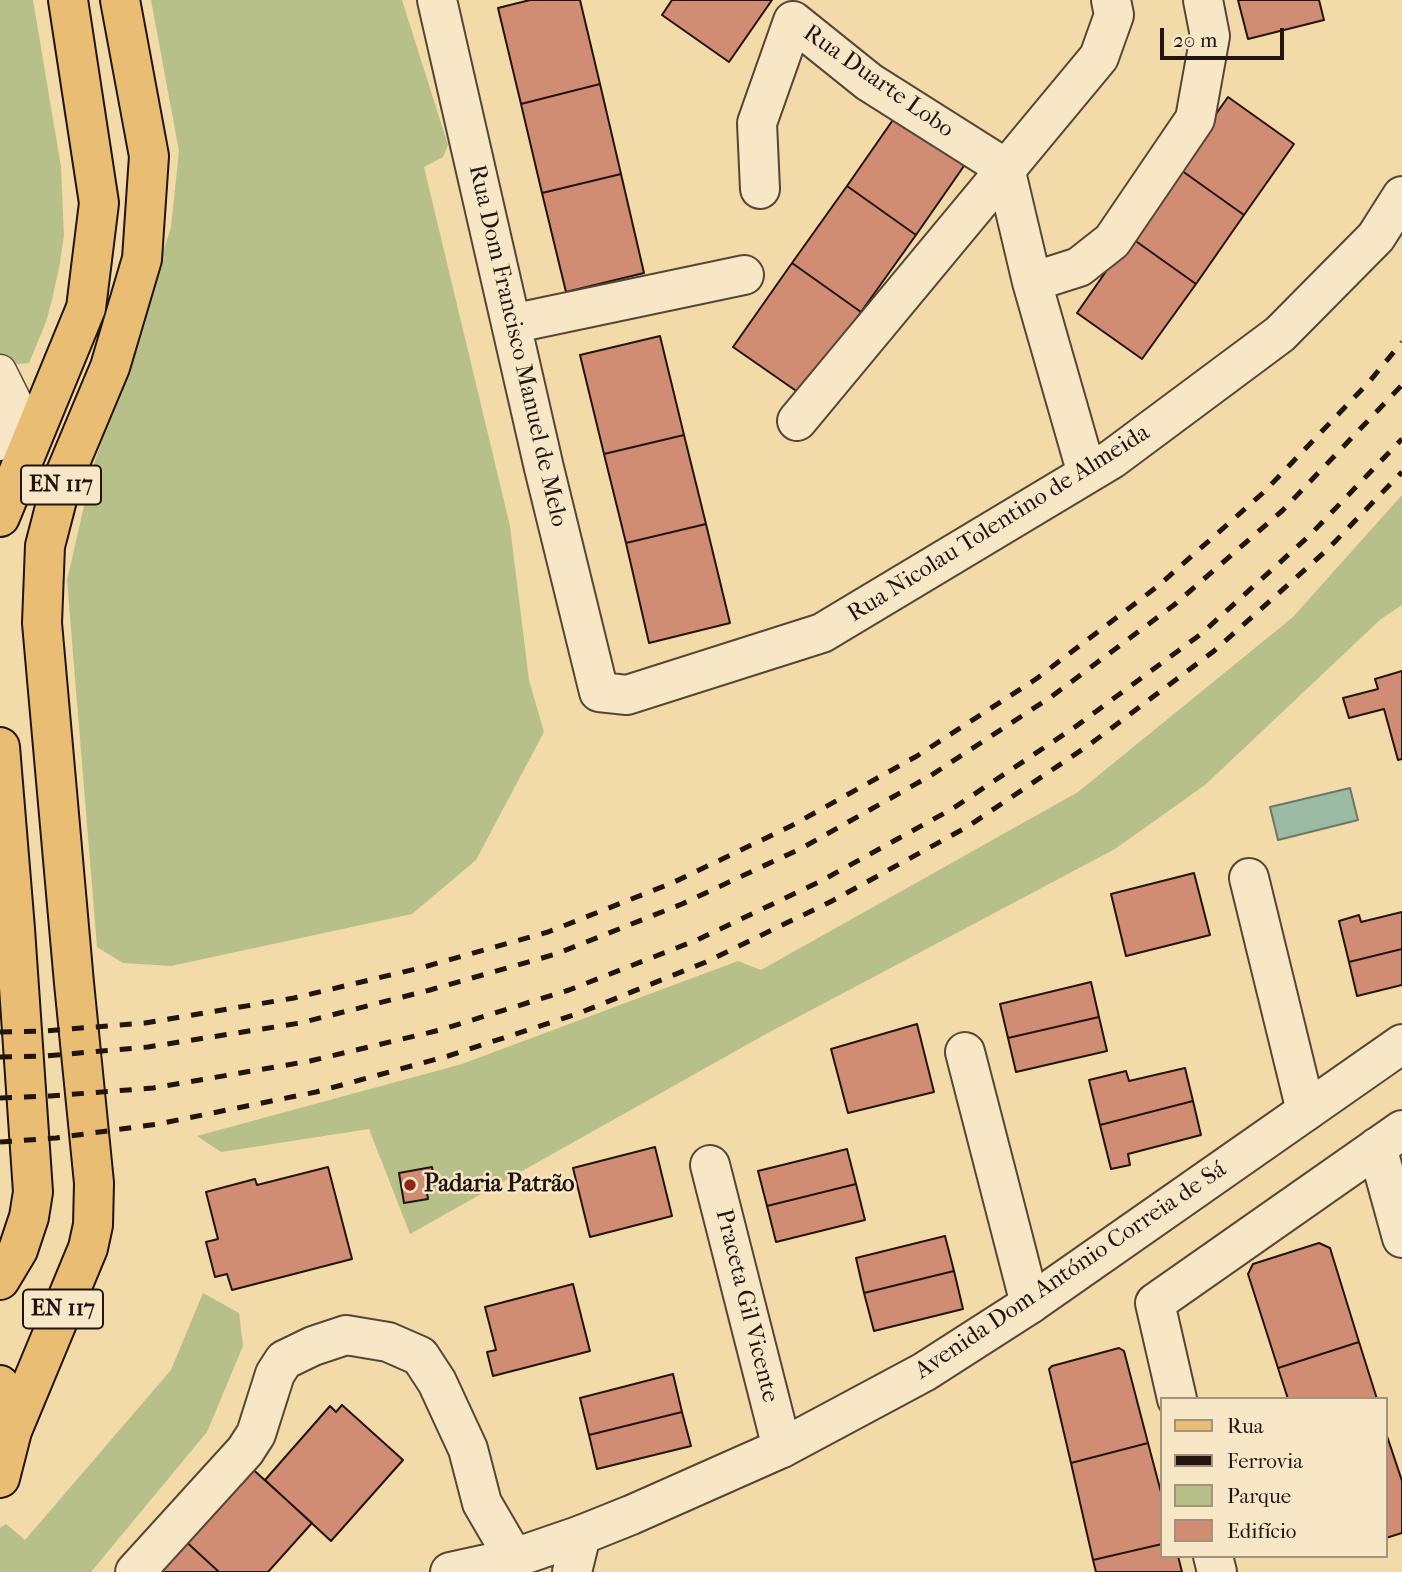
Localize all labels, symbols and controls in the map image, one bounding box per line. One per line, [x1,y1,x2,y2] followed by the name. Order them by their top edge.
[1164,14,1288,58] scale bar
[797,19,959,145] street label: Rua Duarte Lobo
[1173,28,1217,52] text: 20 m
[461,162,573,530] street label: Rua Dom Francisco Manuel de Melo
[843,419,1155,629] street label: Rua Nicolau Tolentino de Almeida
[21,466,101,505] road number: EN 117
[910,1156,1232,1386] street label: Avenida Dom António Correia de Sá
[424,1171,574,1199] place label: Padaria Patrão
[402,1177,418,1193] marker: Padaria Patrão
[708,1206,784,1406] street label: Praceta Gil Vicente
[23,1290,103,1328] road number: EN 117
[1160,1397,1388,1558] legend
[1227,1414,1264,1438] text: Rua
[1227,1449,1303,1473] text: Ferrovia
[1227,1484,1291,1508] text: Parque
[1227,1519,1296,1543] text: Edifício

